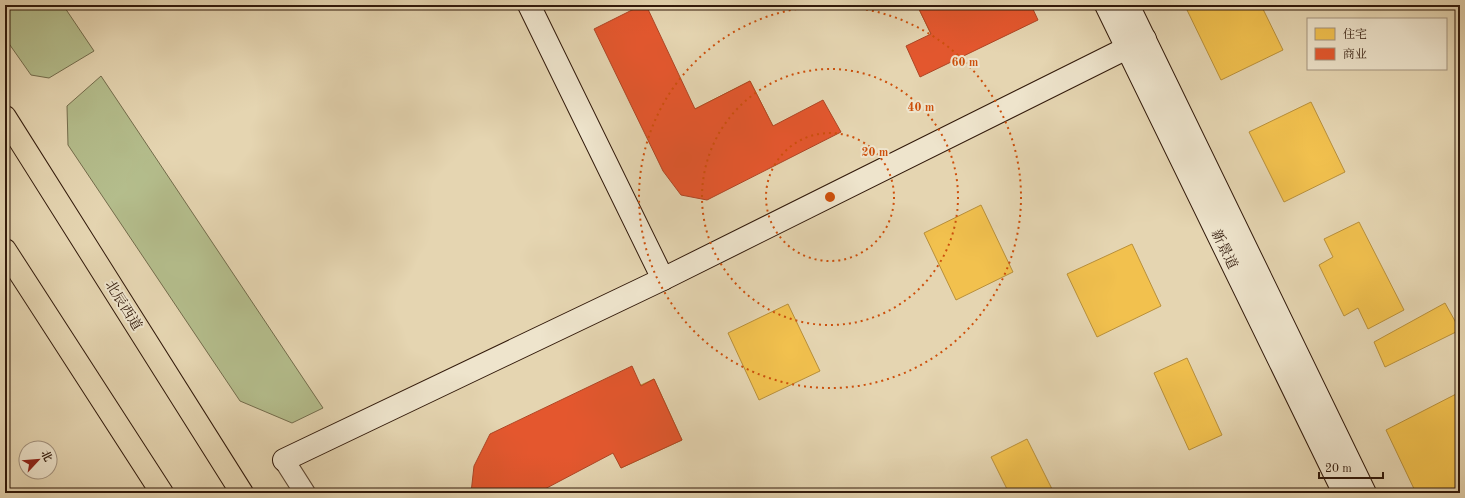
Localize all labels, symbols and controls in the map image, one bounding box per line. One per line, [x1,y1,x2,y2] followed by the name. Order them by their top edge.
[1307,18,1447,70] legend
[1343,27,1367,41] text: 住宅
[1343,47,1367,61] text: 商业
[952,57,979,69] text: 60 m
[908,102,935,114] text: 40 m
[862,147,889,159] text: 20 m
[823,190,837,204] centre of rings
[1209,227,1240,271] street label: 新景道
[102,278,145,333] street label: 北辰西道
[18,440,58,480] north arrow
[38,448,54,464] text: 北
[1319,454,1383,480] scale bar
[1325,463,1352,475] text: 20 m

